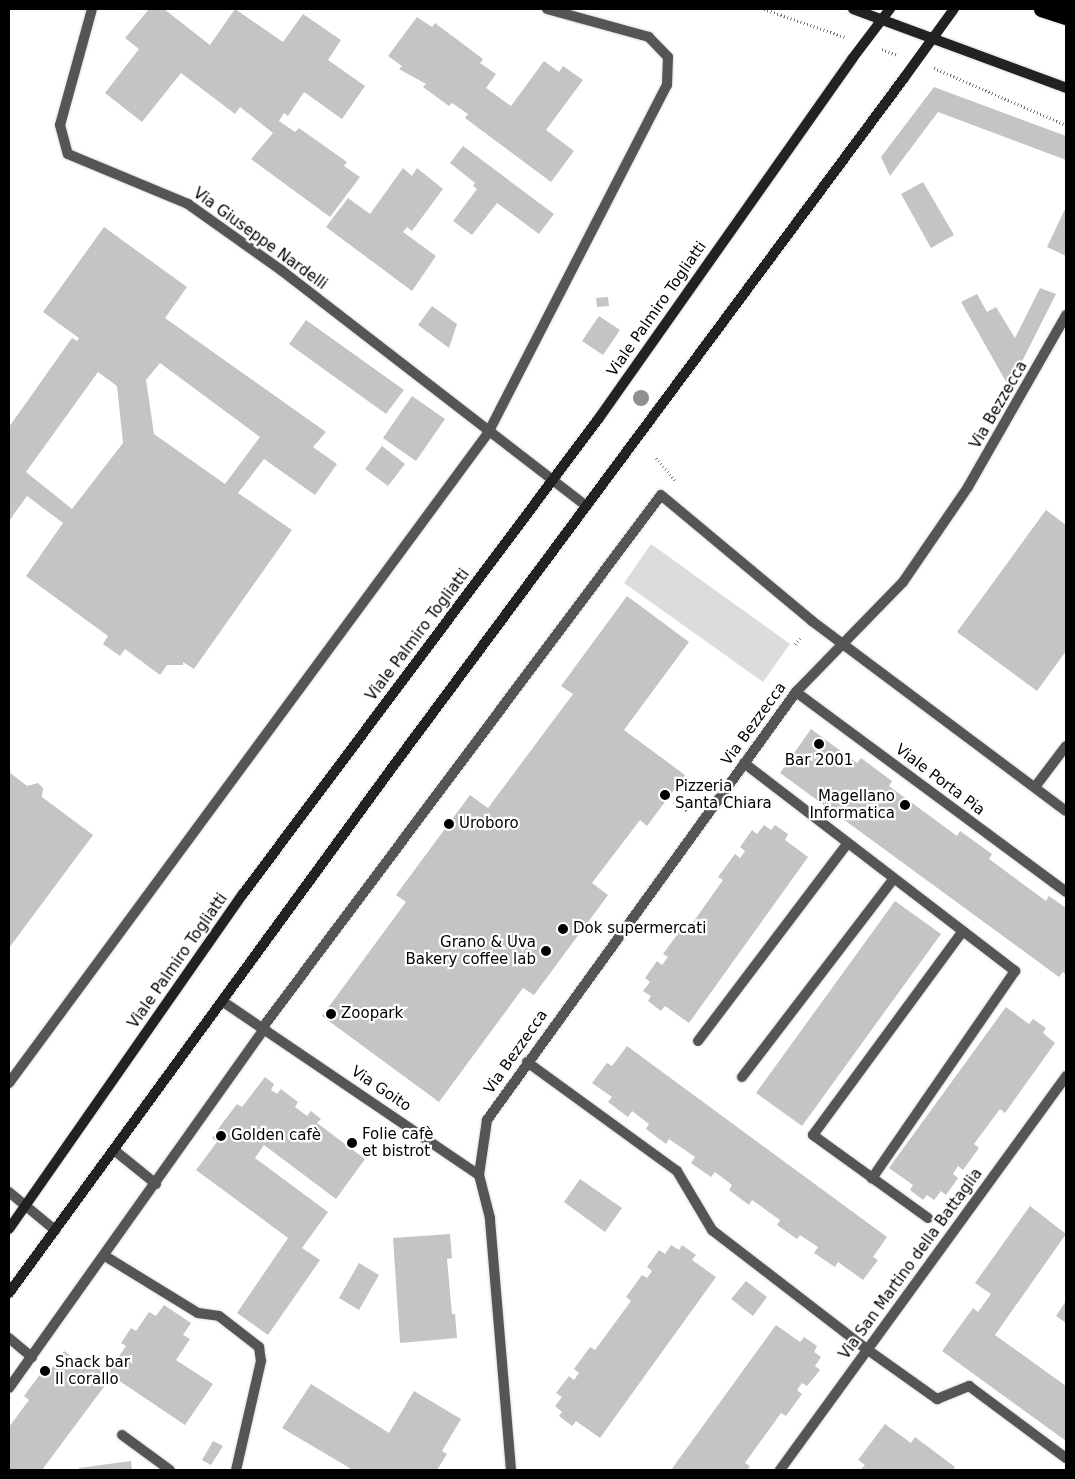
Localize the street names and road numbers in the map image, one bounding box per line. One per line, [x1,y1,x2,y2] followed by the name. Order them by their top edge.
[190,184,330,294] street label: Via Giuseppe Nardelli
[604,238,710,380] street label: Viale Palmiro Togliatti
[967,358,1031,452] street label: Via Bezzecca
[363,565,473,705] street label: Viale Palmiro Togliatti
[718,679,790,769] street label: Via Bezzecca
[892,741,988,819] street label: Viale Porta Pia
[125,890,231,1032] street label: Viale Palmiro Togliatti
[480,1007,552,1097] street label: Via Bezzecca
[348,1063,414,1115] street label: Via Goito
[836,1165,986,1363] street label: Via San Martino della Battaglia

